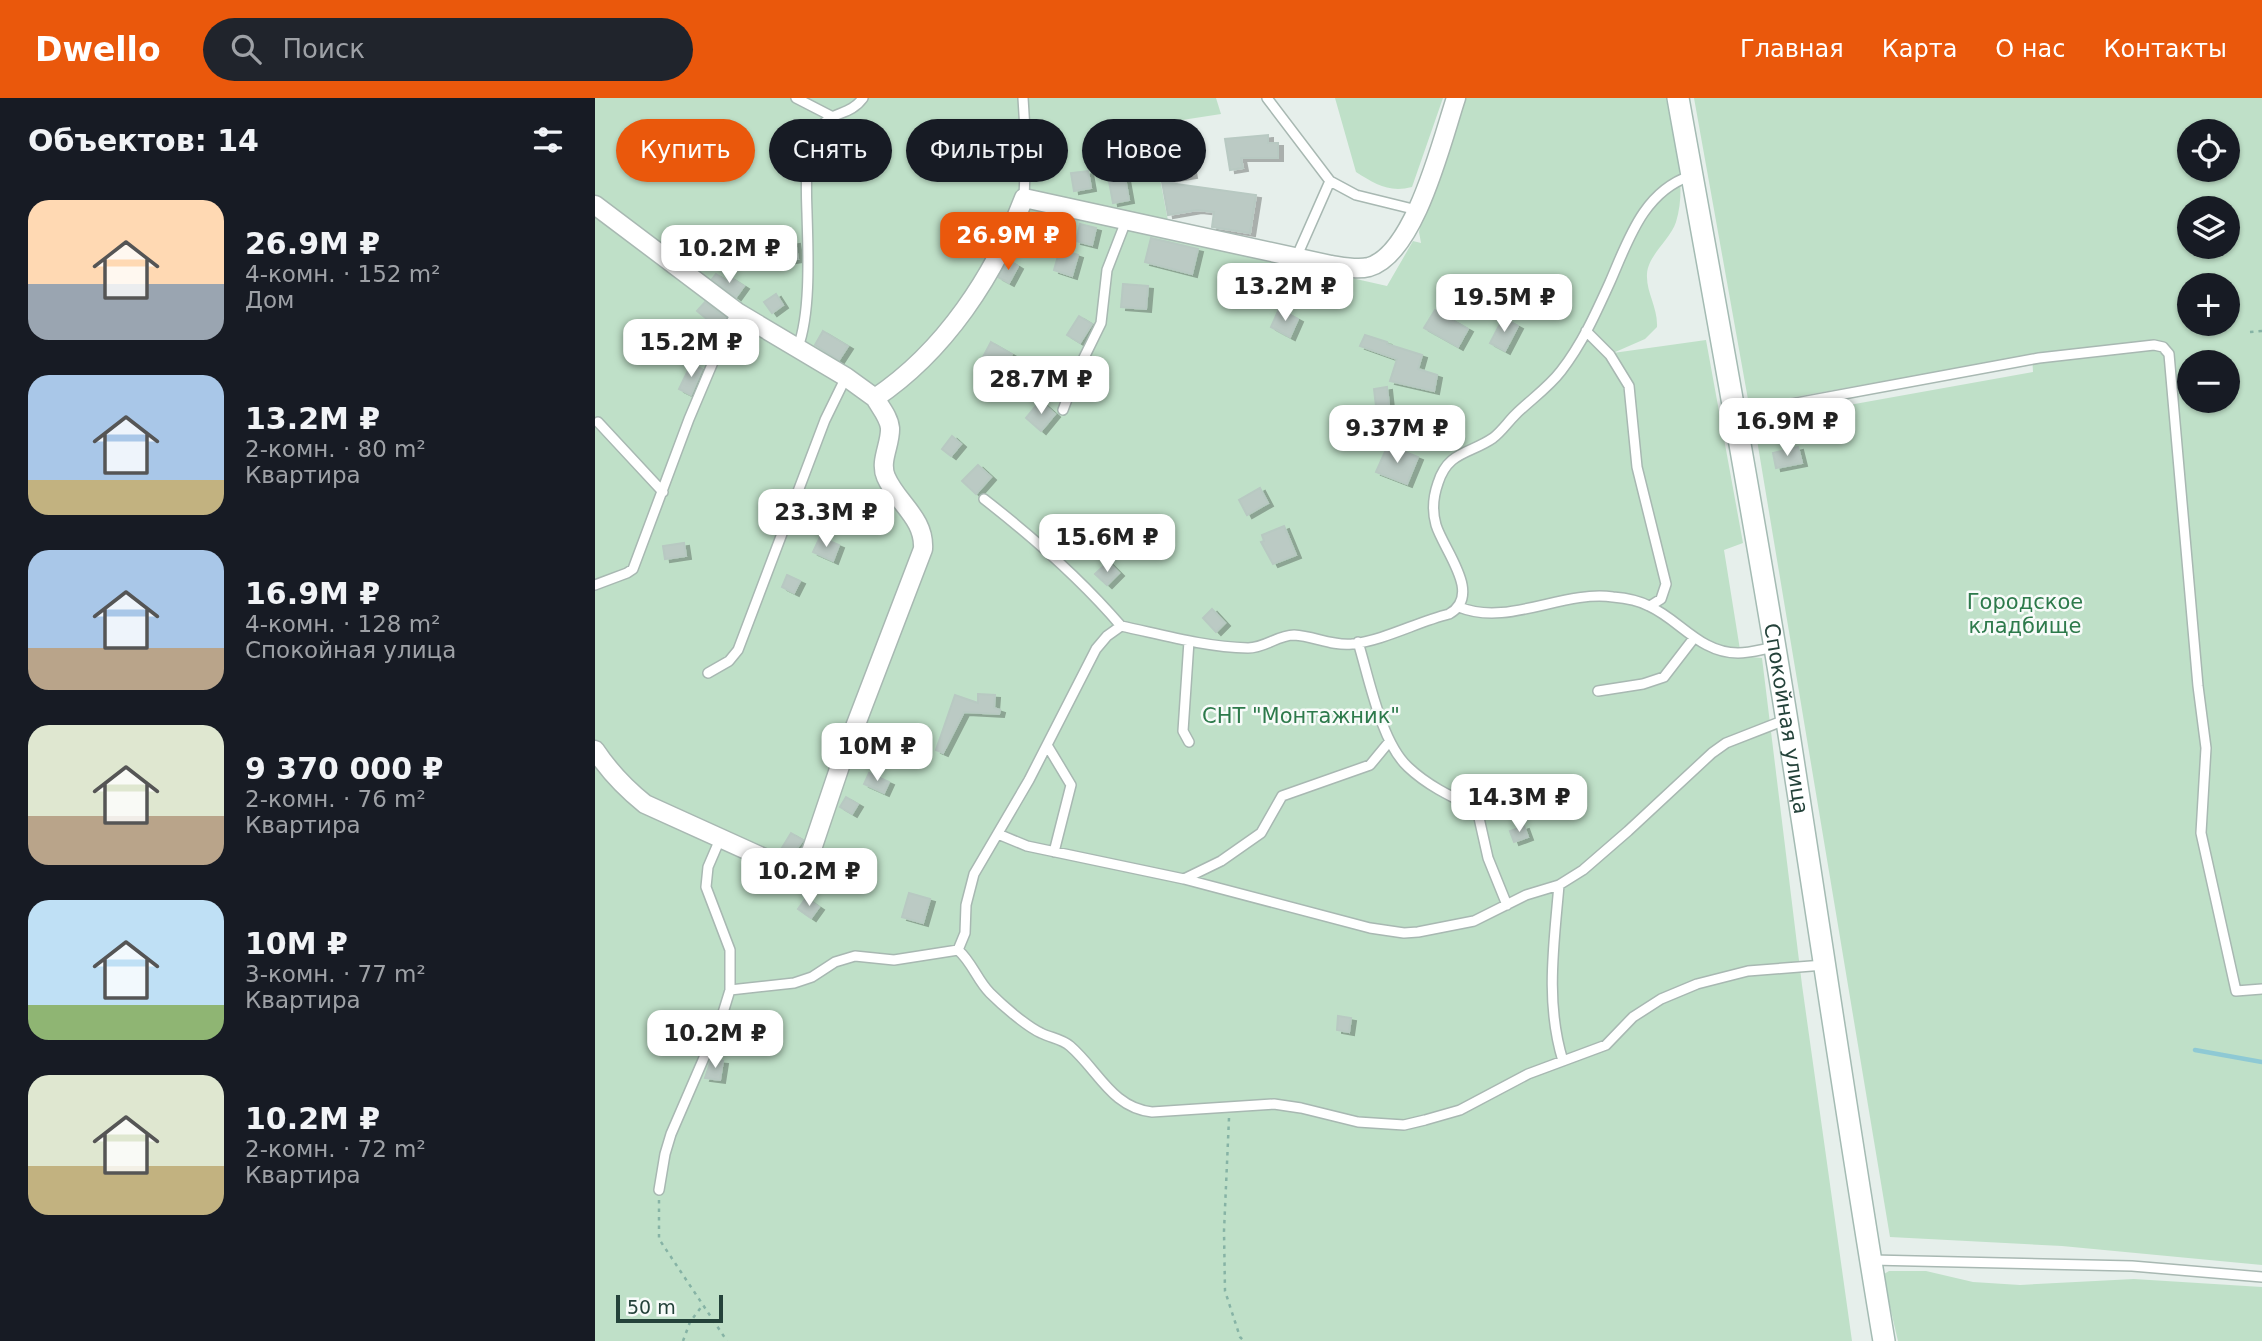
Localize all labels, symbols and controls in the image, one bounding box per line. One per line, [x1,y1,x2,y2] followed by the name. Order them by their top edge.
[203,18,693,81] search box
[35,30,161,69] text: Dwello
[227,30,265,68] icon: search
[283,34,365,64] text: Поиск
[1740,35,1844,63] text: Главная
[1882,35,1957,63] text: Карта
[1995,35,2065,63] text: О нас
[2103,35,2227,63] text: Контакты
[616,119,755,182] chip: Купить
[769,119,892,182] chip: Снять
[906,119,1068,182] chip: Фильтры
[1082,119,1206,182] chip: Новое
[2177,119,2240,413] map controls
[2177,119,2240,182] button: locate
[529,121,567,159] icon: filters
[28,123,259,158] text: Объектов: 14
[2177,196,2240,259] button: layers
[943,212,1073,272] pin: 26.9M ₽
[956,222,1060,248] text: 26.9M ₽
[245,226,380,261] text: 26.9M ₽
[664,226,794,285] pin: 10.2M ₽
[84,228,168,312] icon: home
[677,235,781,261] text: 10.2M ₽
[245,261,440,287] text: 4-комн. · 152 m²
[1220,264,1350,323] pin: 13.2M ₽
[1233,273,1337,299] text: 13.2M ₽
[2177,273,2240,336] button: +
[1439,274,1569,334] pin: 19.5M ₽
[1452,284,1556,310] text: 19.5M ₽
[245,287,294,313] text: Дом
[626,320,756,379] pin: 15.2M ₽
[639,329,743,355] text: 15.2M ₽
[2177,350,2240,413] button: −
[976,356,1106,416] pin: 28.7M ₽
[989,366,1093,392] text: 28.7M ₽
[1722,398,1852,458] pin: 16.9M ₽
[245,401,380,436] text: 13.2M ₽
[84,403,168,487] icon: home
[1332,406,1462,465] pin: 9.37M ₽
[1735,408,1839,434] text: 16.9M ₽
[1345,415,1449,441] text: 9.37M ₽
[245,436,426,462] text: 2-комн. · 80 m²
[245,462,361,488] text: Квартира
[761,490,891,549] pin: 23.3M ₽
[774,499,878,525] text: 23.3M ₽
[1042,514,1172,574] pin: 15.6M ₽
[1055,524,1159,550] text: 15.6M ₽
[245,576,380,611] text: 16.9M ₽
[84,578,168,662] icon: home
[1967,590,2083,638] park label: Городское кладбище
[245,611,440,637] text: 4-комн. · 128 m²
[1759,621,1813,816] street label: Спокойная улица
[245,637,456,663] text: Спокойная улица
[1202,704,1400,728] park label: СНТ "Монтажник"
[828,724,926,783] pin: 10M ₽
[838,733,916,759] text: 10M ₽
[245,751,443,786] text: 9 370 000 ₽
[84,753,168,837] icon: home
[1454,774,1584,834] pin: 14.3M ₽
[1467,784,1571,810] text: 14.3M ₽
[245,786,426,812] text: 2-комн. · 76 m²
[245,812,361,838] text: Квартира
[744,848,874,908] pin: 10.2M ₽
[757,858,861,884] text: 10.2M ₽
[245,926,348,961] text: 10M ₽
[84,928,168,1012] icon: home
[245,961,426,987] text: 3-комн. · 77 m²
[245,987,361,1013] text: Квартира
[650,1010,780,1070] pin: 10.2M ₽
[663,1020,767,1046] text: 10.2M ₽
[245,1101,380,1136] text: 10.2M ₽
[84,1103,168,1187] icon: home
[245,1136,426,1162] text: 2-комн. · 72 m²
[245,1162,361,1188] text: Квартира
[616,1292,723,1324] scale bar
[627,1296,676,1318] text: 50 m

